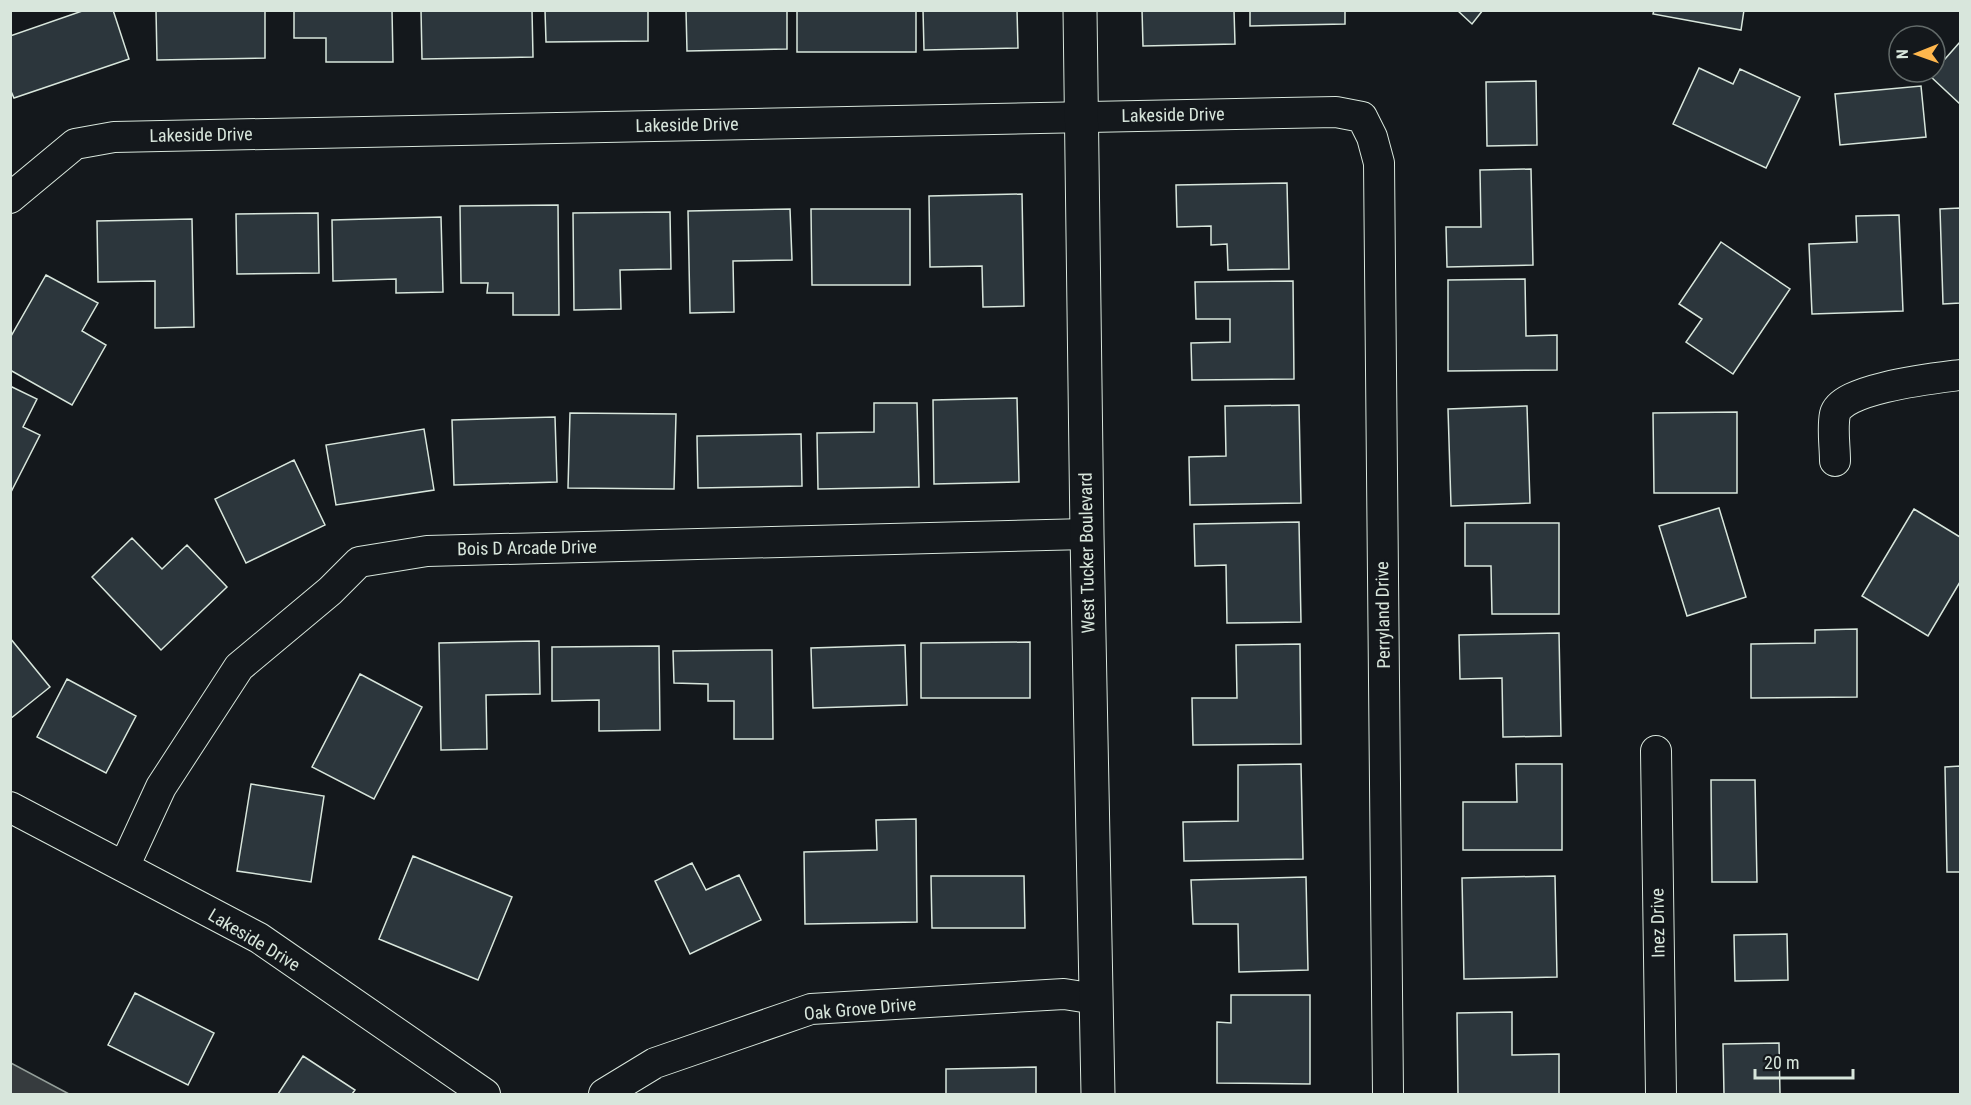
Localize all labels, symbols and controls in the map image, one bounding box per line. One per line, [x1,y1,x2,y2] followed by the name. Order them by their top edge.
[1887,24,1947,84] north arrow
[1893,49,1912,59] text: N
[1121,103,1225,126] street label: Lakeside Drive
[635,113,739,136] street label: Lakeside Drive
[149,123,253,146] street label: Lakeside Drive
[1075,472,1098,634] street label: West Tucker Boulevard
[457,536,597,559] street label: Bois D Arcade Drive
[1371,561,1394,669] street label: Perryland Drive
[1646,888,1669,958] street label: Inez Drive
[205,904,304,975] street label: Lakeside Drive
[803,993,917,1024] street label: Oak Grove Drive
[1755,1042,1852,1080] scale bar
[1764,1052,1799,1073] text: 20 m

